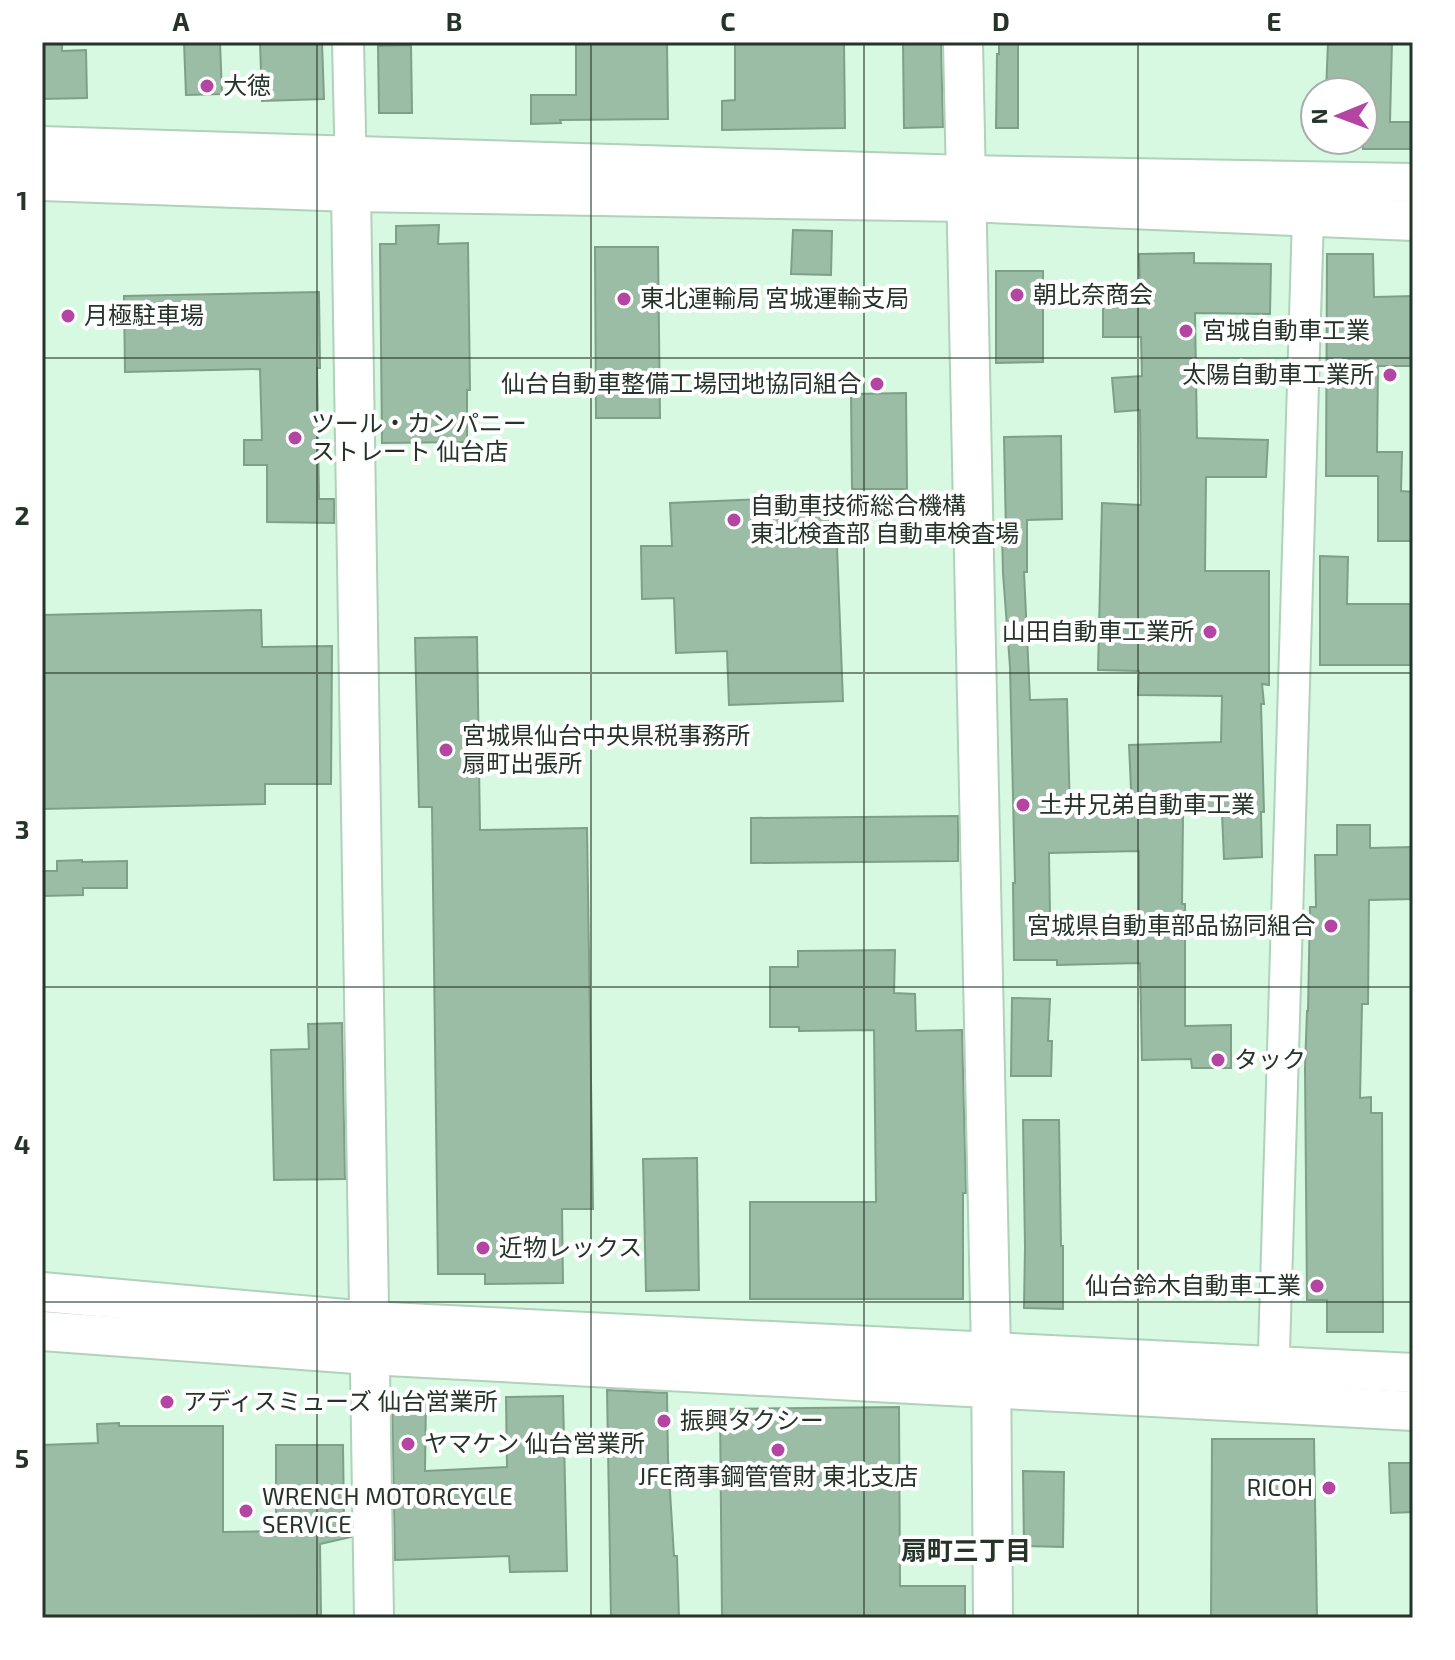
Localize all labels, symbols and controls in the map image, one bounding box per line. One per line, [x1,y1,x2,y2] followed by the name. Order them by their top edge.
[173,5,190,36] text: A
[446,5,462,36] text: B
[720,5,736,36] text: C
[992,5,1010,36] text: D
[1266,5,1282,36] text: E
[223,70,271,99] place label: 大徳
[1299,76,1379,156] north arrow
[198,77,216,95] marker: 大徳
[1305,108,1331,125] text: N
[16,184,28,215] text: 1
[1033,279,1153,308] place label: 朝比奈商会
[640,283,909,312] place label: 東北運輸局 宮城運輸支局
[1008,286,1026,304] marker: 朝比奈商会
[615,290,633,308] marker: 東北運輸局 宮城運輸支局
[84,300,204,329] place label: 月極駐車場
[59,307,77,325] marker: 月極駐車場
[1202,315,1370,344] place label: 宮城自動車工業
[1177,322,1195,340] marker: 宮城自動車工業
[1182,359,1374,388] place label: 太陽自動車工業所
[1381,366,1399,384] marker: 太陽自動車工業所
[501,368,861,397] place label: 仙台自動車整備工場団地協同組合
[868,375,886,393] marker: 仙台自動車整備工場団地協同組合
[311,408,527,465] place label: ツール・カンパニー ストレート 仙台店
[286,429,304,447] marker: ツール・カンパニー ストレート 仙台店
[750,490,1019,547] place label: 自動車技術総合機構 東北検査部 自動車検査場
[14,499,30,530] text: 2
[725,511,743,529] marker: 自動車技術総合機構 東北検査部 自動車検査場
[1002,616,1194,645] place label: 山田自動車工業所
[1201,623,1219,641] marker: 山田自動車工業所
[462,720,750,777] place label: 宮城県仙台中央県税事務所 扇町出張所
[437,741,455,759] marker: 宮城県仙台中央県税事務所 扇町出張所
[1039,789,1255,818] place label: 土井兄弟自動車工業
[1014,796,1032,814] marker: 土井兄弟自動車工業
[15,813,29,844] text: 3
[1027,910,1315,939] place label: 宮城県自動車部品協同組合
[1322,917,1340,935] marker: 宮城県自動車部品協同組合
[1234,1044,1306,1073] place label: タック
[1209,1051,1227,1069] marker: タック
[14,1128,30,1159] text: 4
[499,1232,642,1261] place label: 近物レックス
[474,1239,492,1257] marker: 近物レックス
[1085,1270,1301,1299] place label: 仙台鈴木自動車工業
[1308,1277,1326,1295] marker: 仙台鈴木自動車工業
[183,1386,497,1415] place label: アディスミューズ 仙台営業所
[158,1393,176,1411] marker: アディスミューズ 仙台営業所
[680,1405,824,1434] place label: 振興タクシー
[655,1412,673,1430] marker: 振興タクシー
[424,1428,645,1457] place label: ヤマケン 仙台営業所
[399,1435,417,1453] marker: ヤマケン 仙台営業所
[769,1441,787,1459] marker: JFE商事鋼管管財 東北支店
[15,1442,29,1473] text: 5
[638,1461,918,1490] place label: JFE商事鋼管管財 東北支店
[1246,1472,1313,1501] place label: RICOH
[1320,1479,1338,1497] marker: RICOH
[262,1481,513,1538] place label: WRENCH MOTORCYCLE SERVICE
[237,1502,255,1520] marker: WRENCH MOTORCYCLE SERVICE
[901,1534,1031,1565] district label: 扇町三丁目

